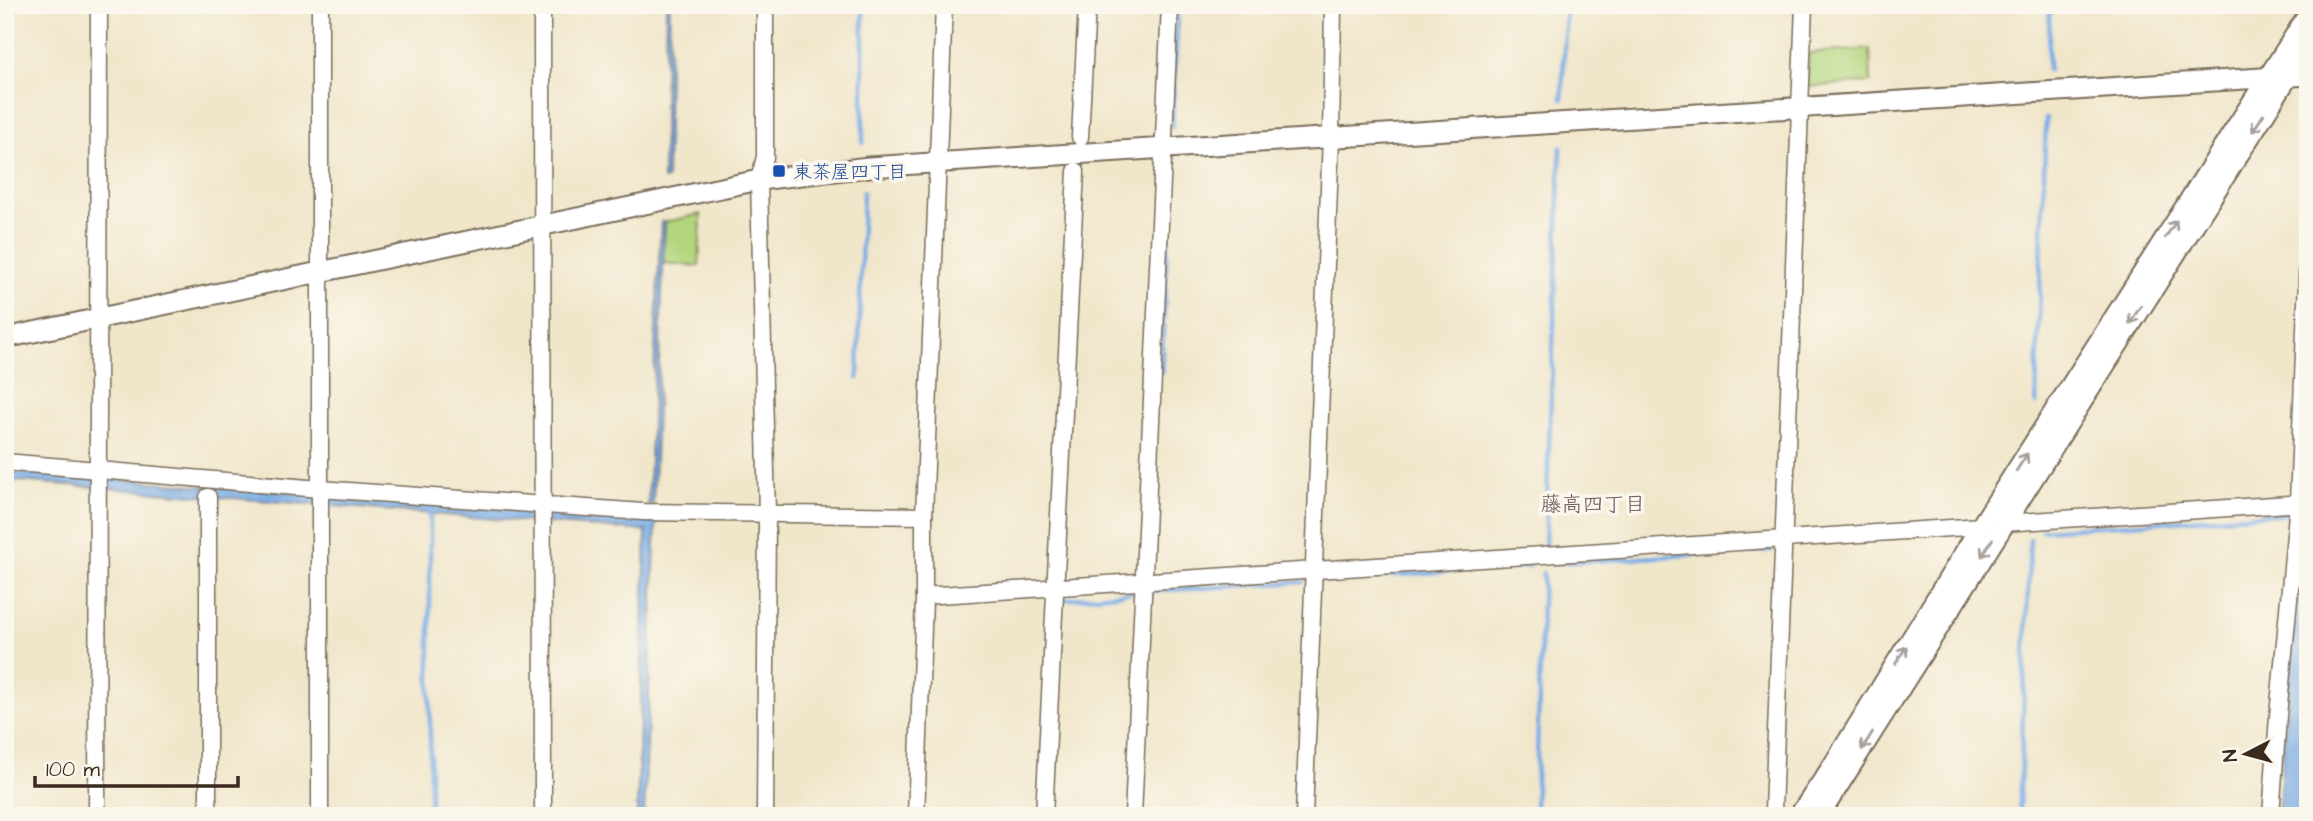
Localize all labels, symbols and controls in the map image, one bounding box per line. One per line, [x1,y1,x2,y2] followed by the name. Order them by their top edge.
[2251,113,2265,132] one-way arrow
[793,159,907,186] place label: 東茶屋四丁目
[771,163,787,179] marker: 東茶屋四丁目
[2164,220,2178,239] one-way arrow
[2128,304,2142,324] one-way arrow
[2015,453,2029,472] one-way arrow
[1541,490,1646,519] district label: 藤高四丁目
[1979,538,1994,557] one-way arrow
[1895,645,1909,665] one-way arrow
[2212,720,2282,790] north arrow
[1859,731,1873,751] one-way arrow
[35,744,238,788] scale bar
[2217,748,2245,763] text: N
[46,755,101,784] text: 100 m

